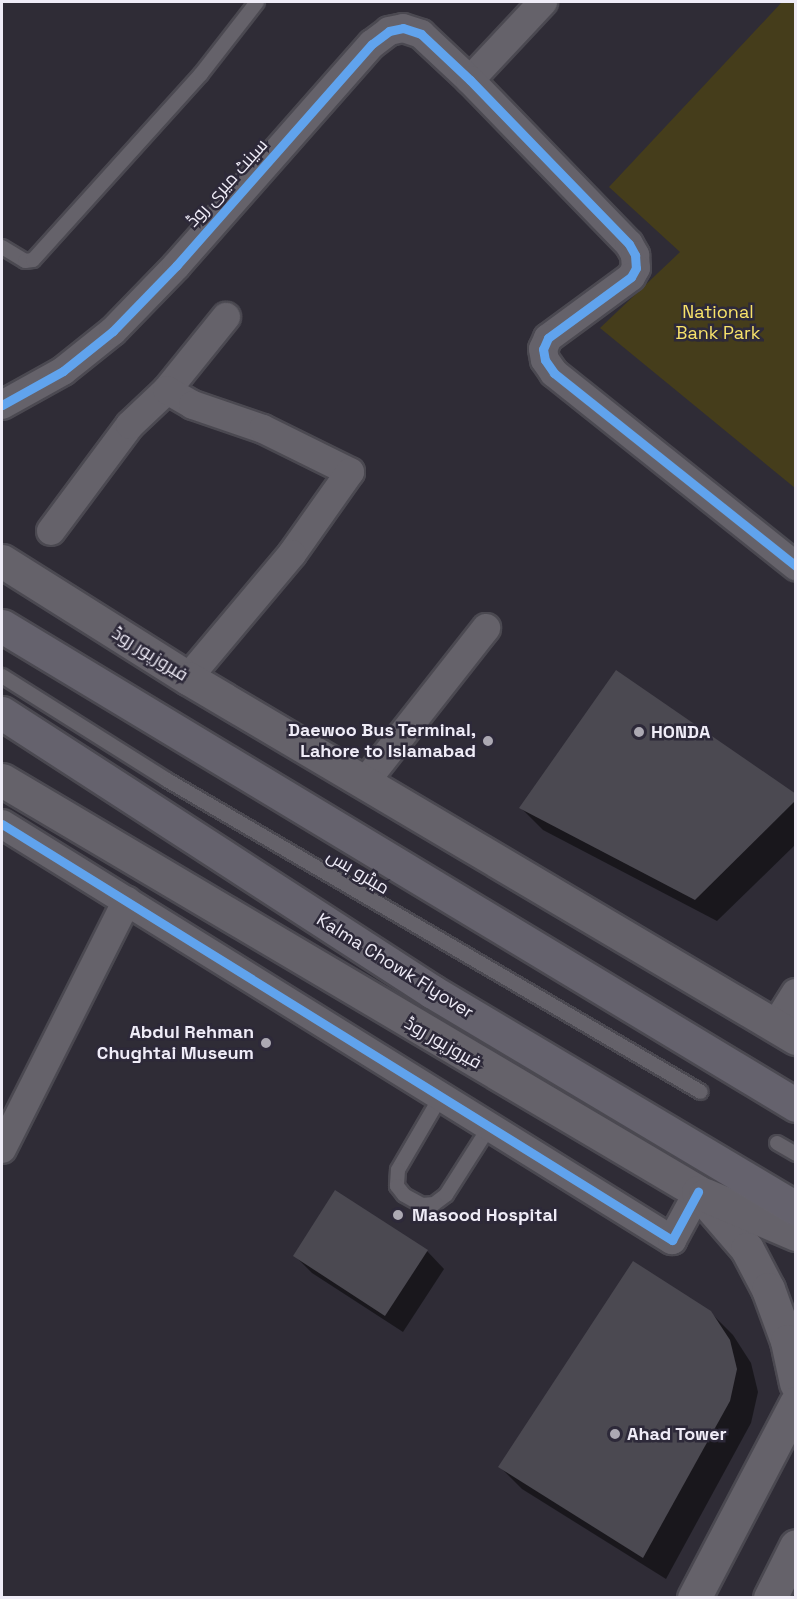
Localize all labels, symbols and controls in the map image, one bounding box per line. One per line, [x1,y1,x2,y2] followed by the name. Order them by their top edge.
[182,135,272,231] street label: سینٹ میری روڈ
[675,302,761,344] park label: National Bank Park
[108,622,192,686] street label: فیروزپور روڈ
[288,720,476,762] place label: Daewoo Bus Terminal, Lahore to Islamabad
[651,721,710,743] place label: HONDA
[632,725,646,739] marker: HONDA
[481,734,495,748] marker: Daewoo Bus Terminal, Lahore to Islamabad
[323,845,393,899] street label: میٹرو بس
[312,909,478,1023] street label: Kalma Chowk Flyover
[401,1012,485,1074] street label: فیروزپور روڈ
[97,1022,254,1064] place label: Abdul Rehman Chughtai Museum
[259,1036,273,1050] marker: Abdul Rehman Chughtai Museum
[412,1204,558,1226] place label: Masood Hospital
[389,1206,407,1224] marker: Masood Hospital
[627,1423,727,1445] place label: Ahad Tower
[608,1427,622,1441] marker: Ahad Tower

